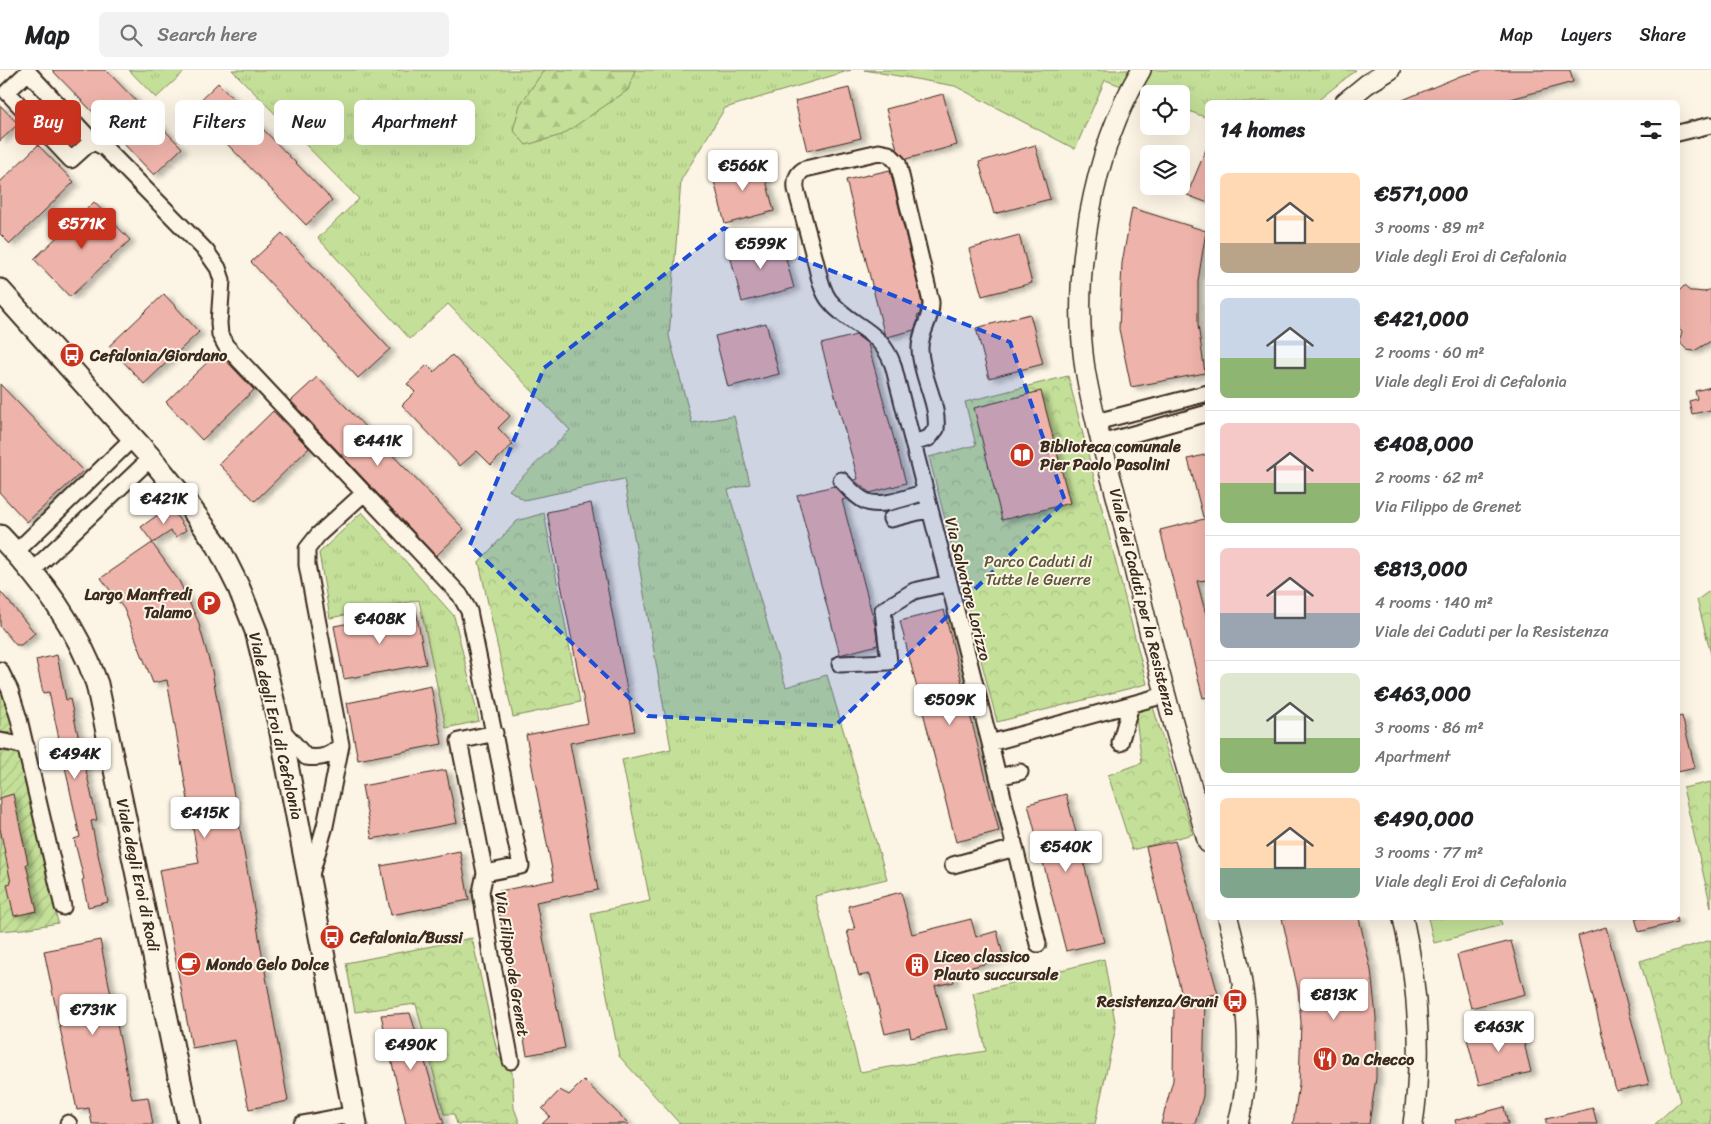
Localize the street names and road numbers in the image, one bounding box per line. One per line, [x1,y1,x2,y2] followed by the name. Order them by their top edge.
[1101,485,1186,720] street label: Viale dei Caduti per la Resistenza
[936,514,1000,664] street label: Via Salvatore Lorizzo
[240,629,312,823] street label: Viale degli Eroi di Cefalonia
[108,796,168,955] street label: Viale degli Eroi di Rodi
[486,889,538,1039] street label: Via Filippo de Grenet

